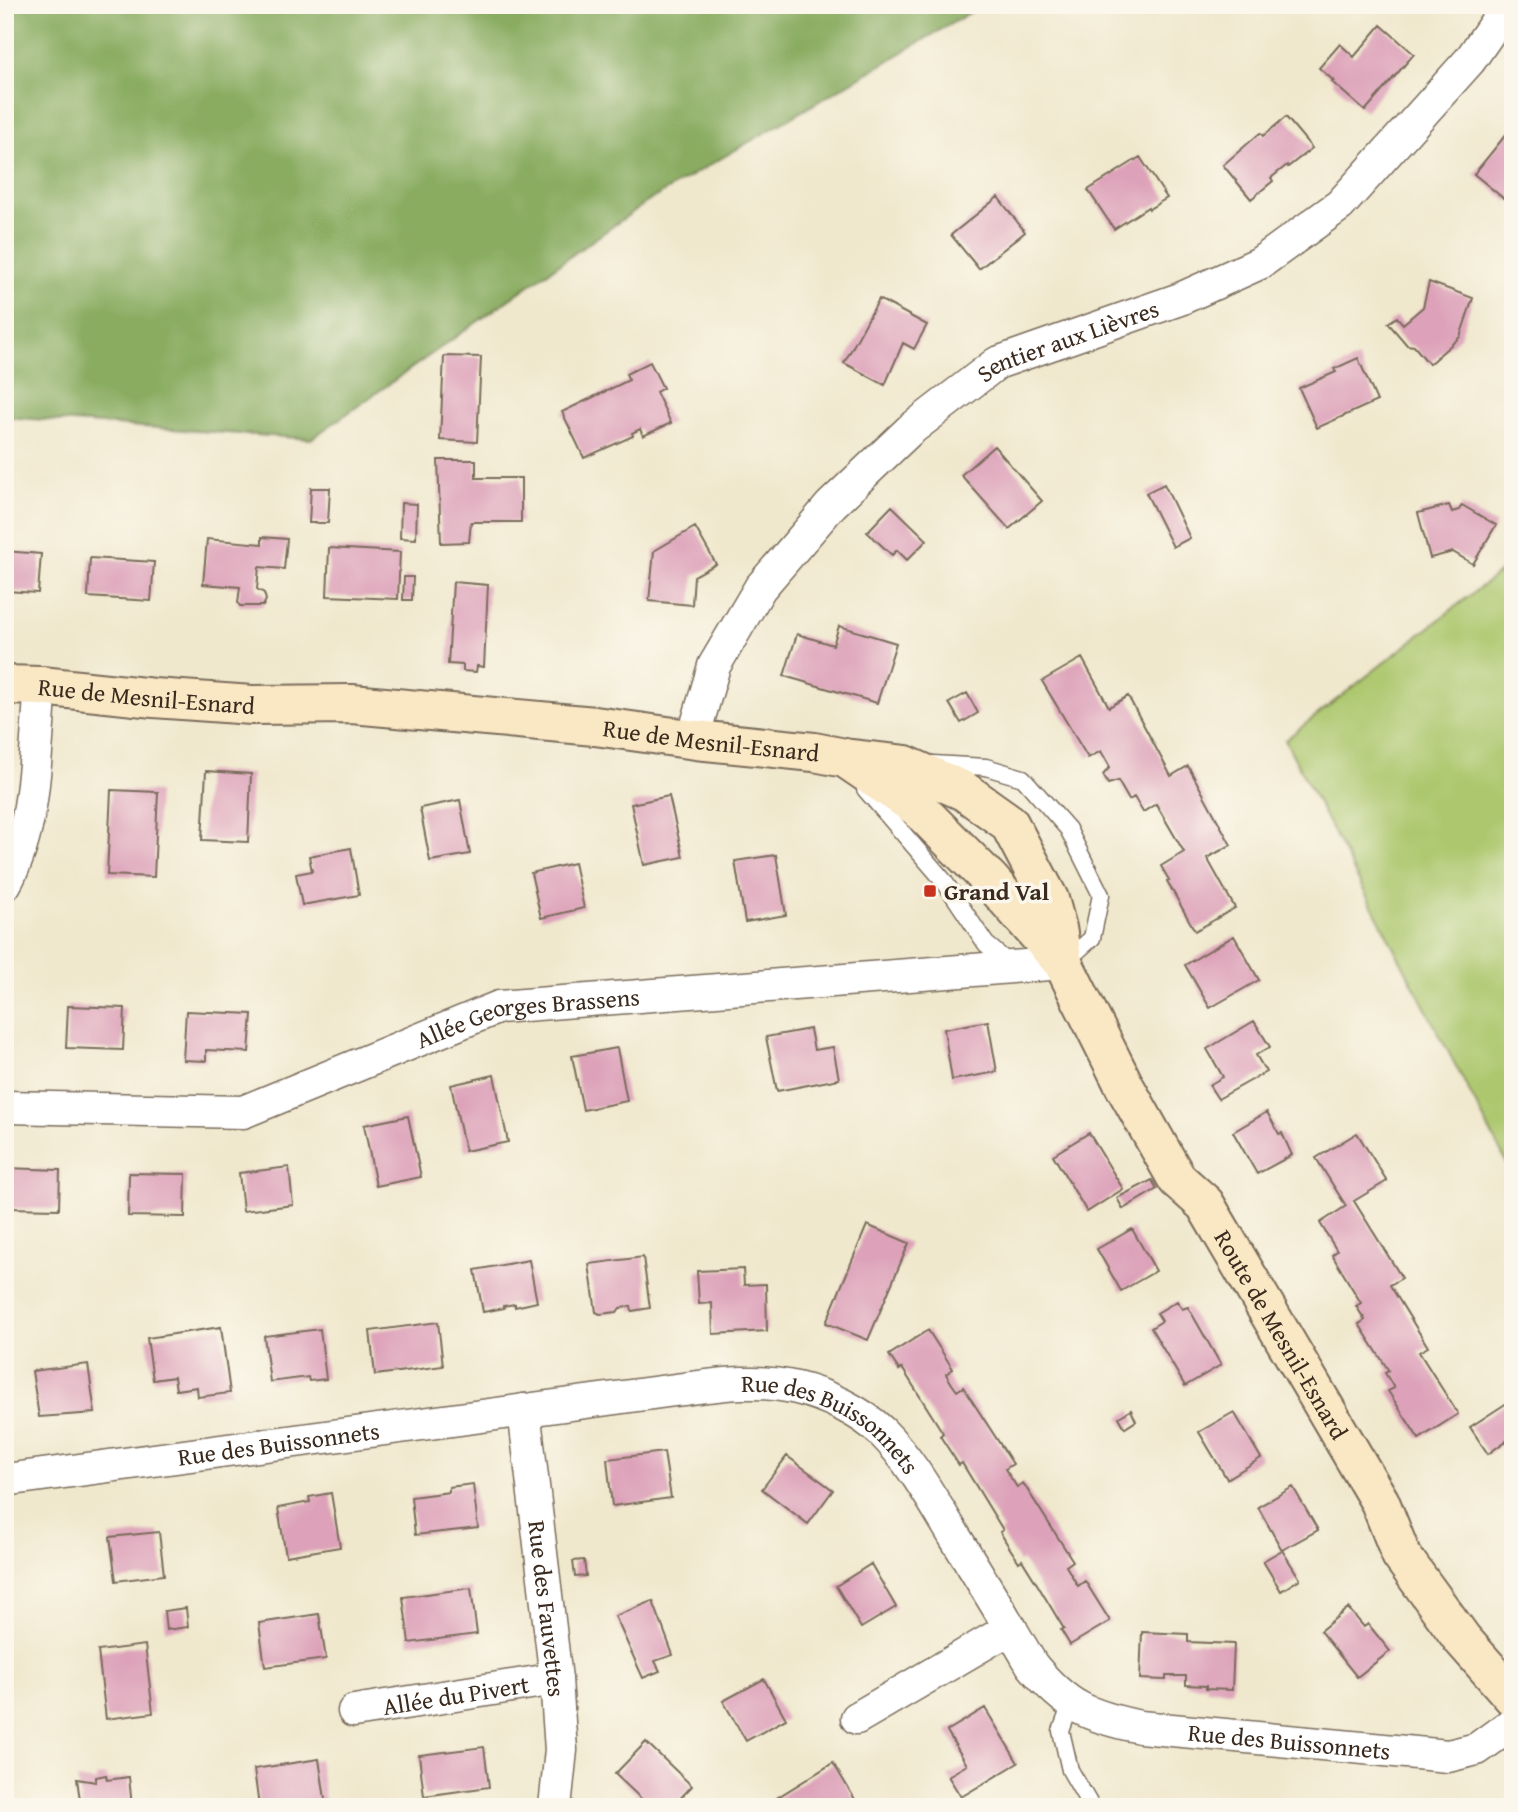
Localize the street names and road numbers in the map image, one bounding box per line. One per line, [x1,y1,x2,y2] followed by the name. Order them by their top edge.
[969,290,1163,390] street label: Sentier aux Lièvres
[36,668,256,723] street label: Rue de Mesnil-Esnard
[601,710,821,770] street label: Rue de Mesnil-Esnard
[411,979,641,1057] street label: Allée Georges Brassens
[1206,1223,1357,1446] street label: Route de Mesnil-Esnard
[741,1365,928,1481] street label: Rue des Buissonnets
[176,1412,382,1474] street label: Rue des Buissonnets
[520,1518,575,1698] street label: Rue des Fauvettes
[380,1666,532,1724] street label: Allée du Pivert
[1187,1714,1392,1768] street label: Rue des Buissonnets

